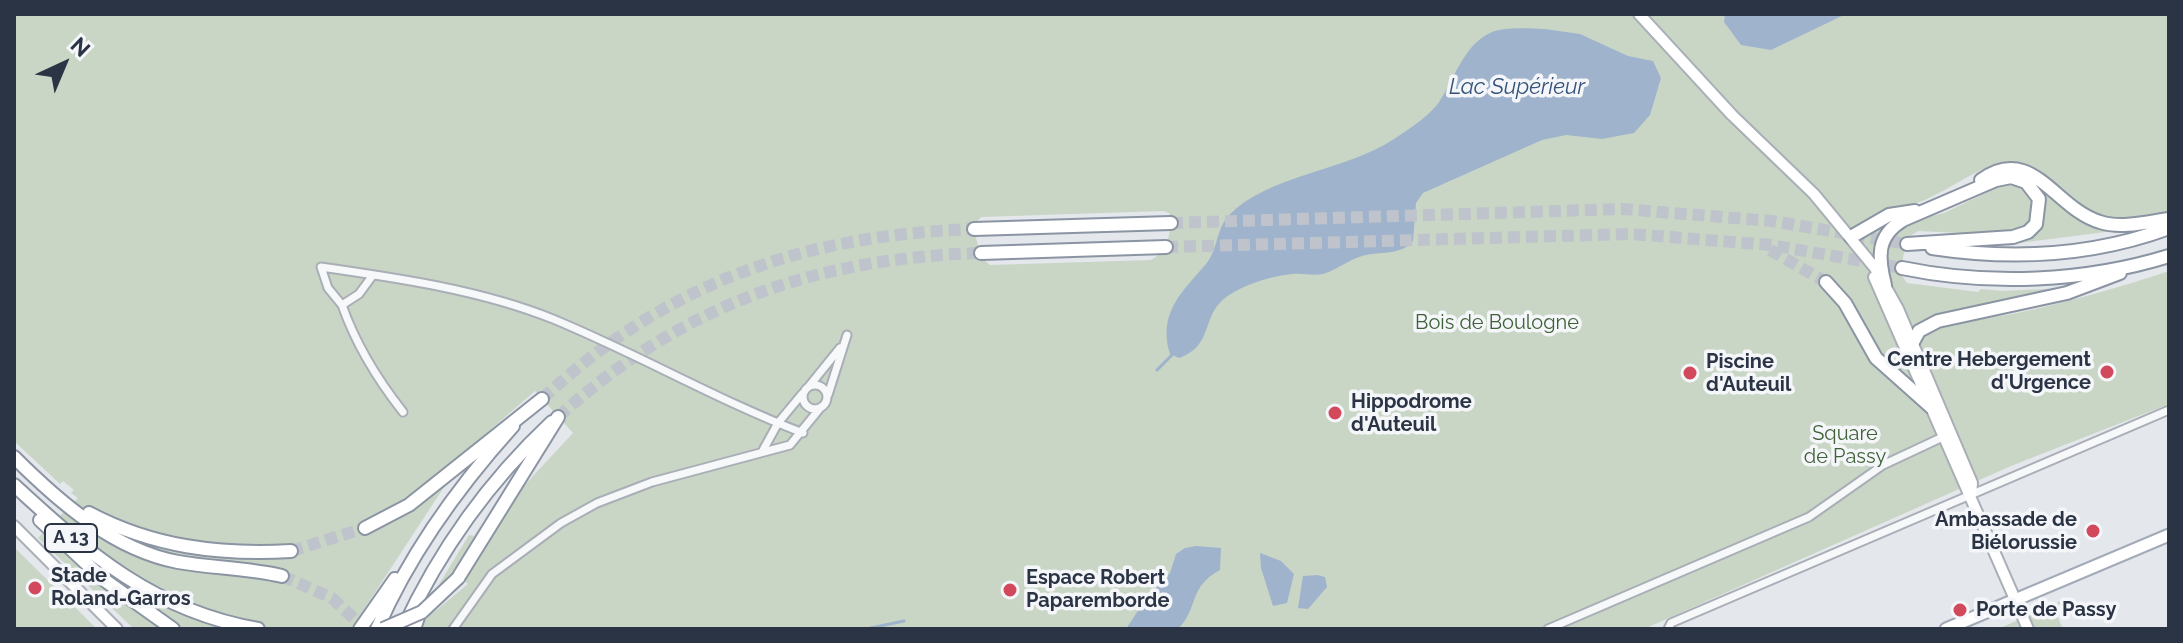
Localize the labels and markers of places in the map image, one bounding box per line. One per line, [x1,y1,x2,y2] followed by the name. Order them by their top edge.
[1887,348,2091,395] place label: Centre Hebergement d'Urgence
[1706,350,1791,397] place label: Piscine d'Auteuil
[2098,363,2116,381] marker: Centre Hebergement d'Urgence
[1681,364,1699,382] marker: Piscine d'Auteuil
[1351,390,1472,437] place label: Hippodrome d'Auteuil
[1326,404,1344,422] marker: Hippodrome d'Auteuil
[1935,508,2077,555] place label: Ambassade de Biélorussie
[2084,522,2102,540] marker: Ambassade de Biélorussie
[51,564,191,611] place label: Stade Roland-Garros
[1026,566,1169,613] place label: Espace Robert Paparemborde
[26,579,44,597] marker: Stade Roland-Garros
[1001,581,1019,599] marker: Espace Robert Paparemborde
[1976,598,2116,622] place label: Porte de Passy
[1951,601,1969,619] marker: Porte de Passy

